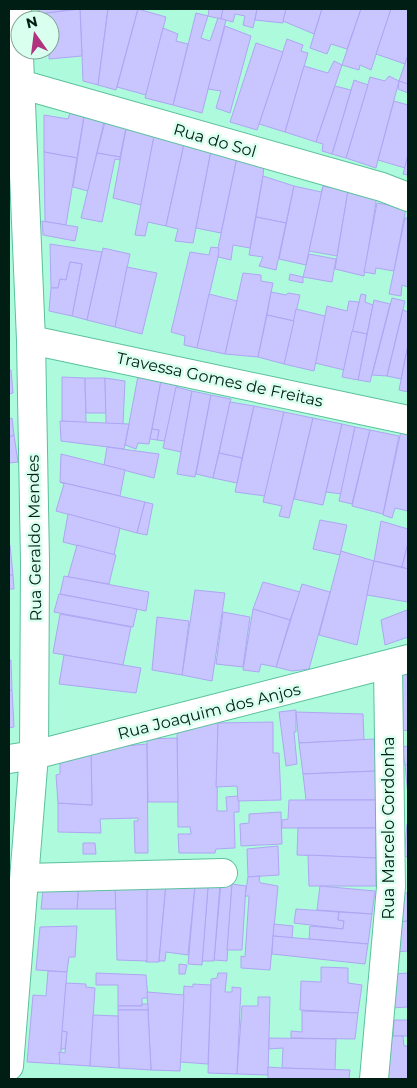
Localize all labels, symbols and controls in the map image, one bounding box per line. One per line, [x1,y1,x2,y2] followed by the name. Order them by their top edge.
[10,10,60,60] north arrow
[24,12,40,32] text: N
[171,120,258,161] street label: Rua do Sol
[115,348,325,411] street label: Travessa Gomes de Freitas
[24,454,45,621] street label: Rua Geraldo Mendes
[116,679,303,743] street label: Rua Joaquim dos Anjos
[379,736,398,920] street label: Rua Marcelo Cordonha

